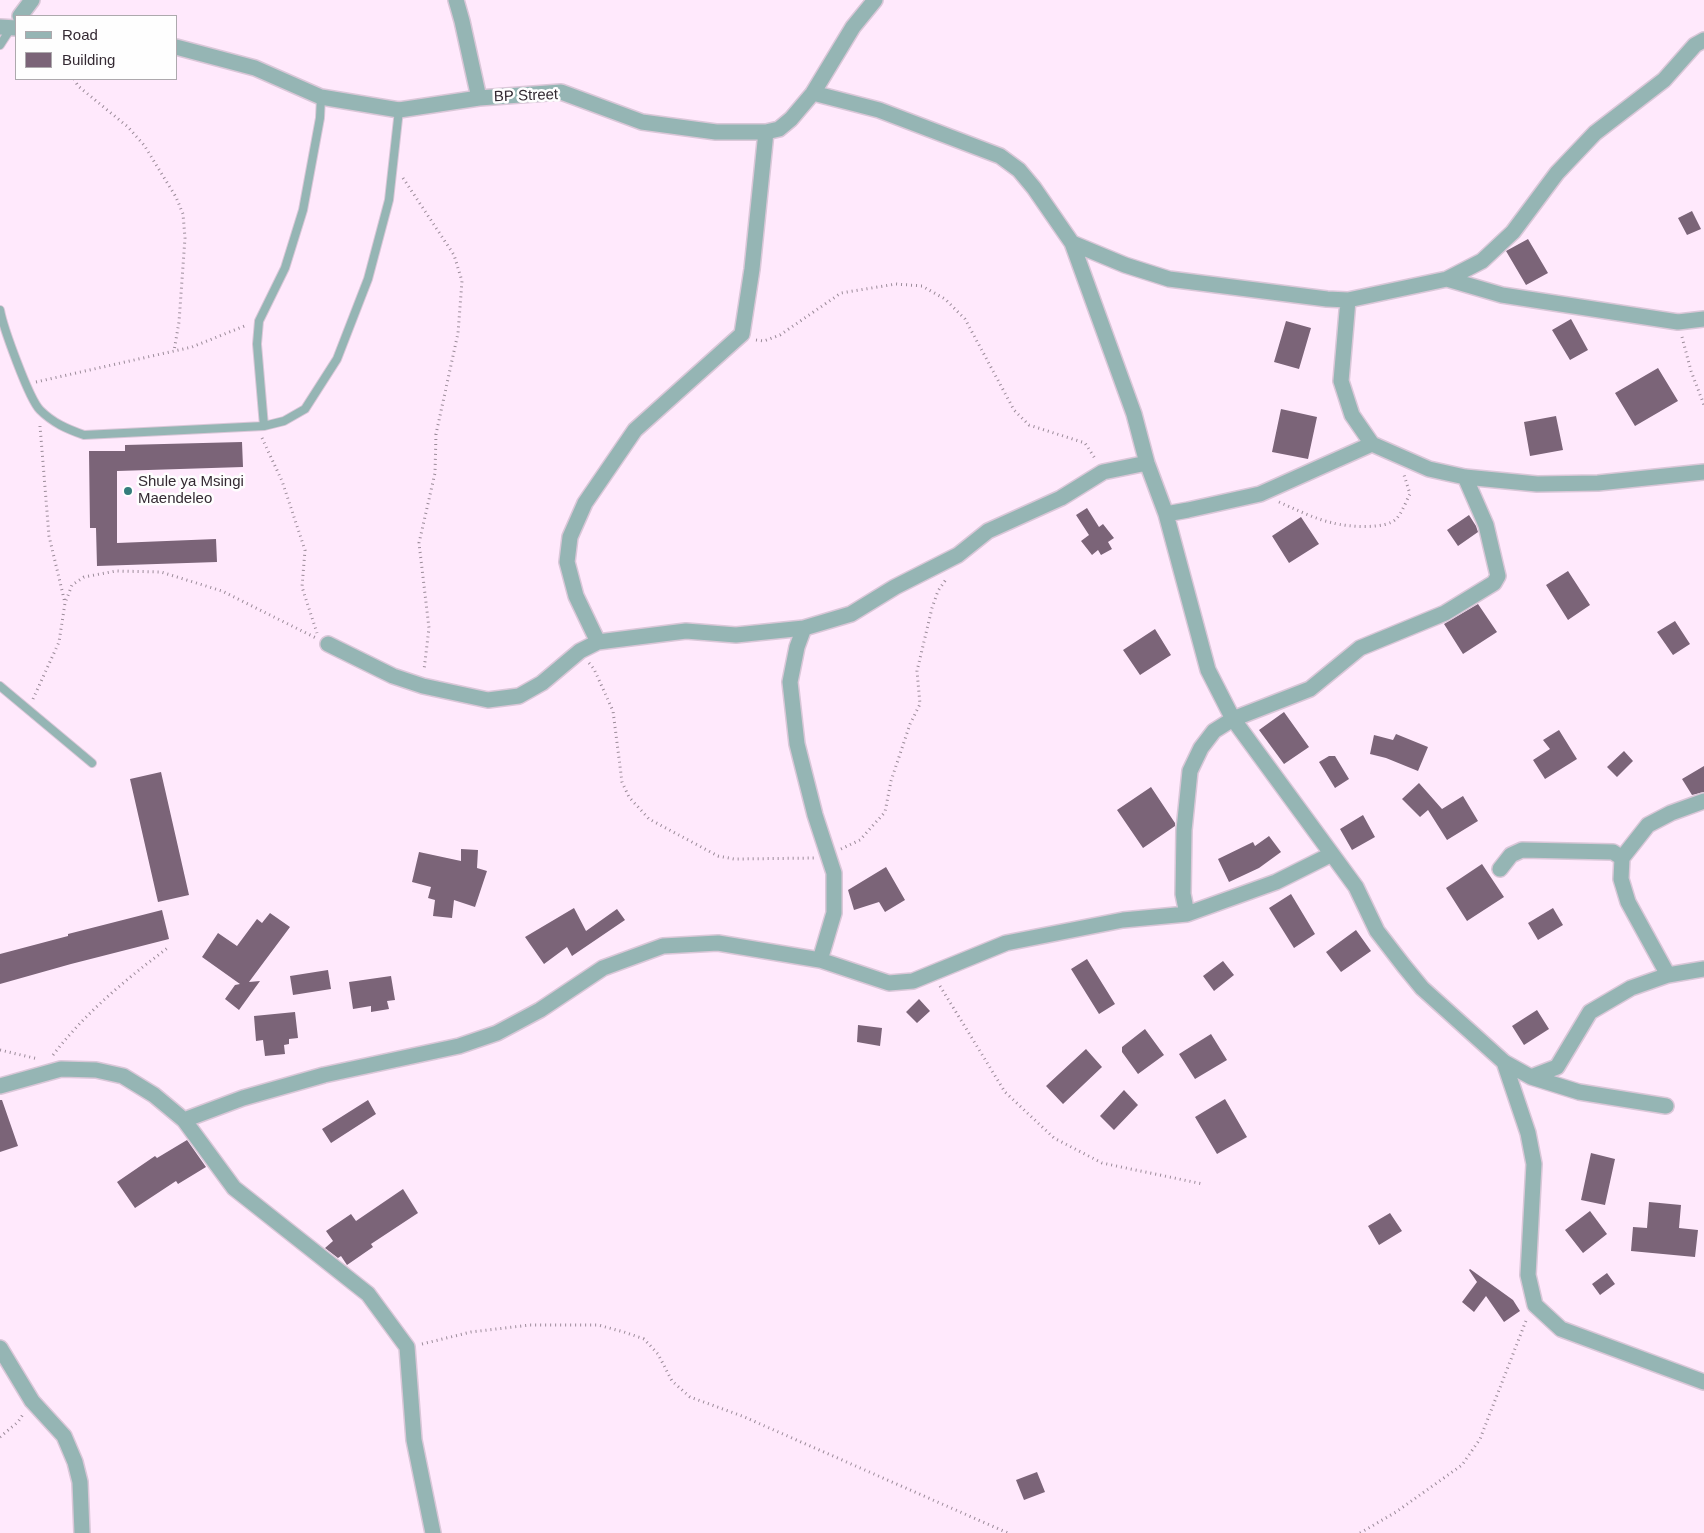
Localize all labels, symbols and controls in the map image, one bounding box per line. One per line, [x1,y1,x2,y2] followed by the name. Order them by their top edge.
[15,15,178,80] legend
[62,26,98,43] text: Road
[62,51,115,68] text: Building
[494,86,558,106] street label: BP Street
[138,473,244,508] place label: Shule ya Msingi Maendeleo
[122,485,134,497] marker: Shule ya Msingi Maendeleo

